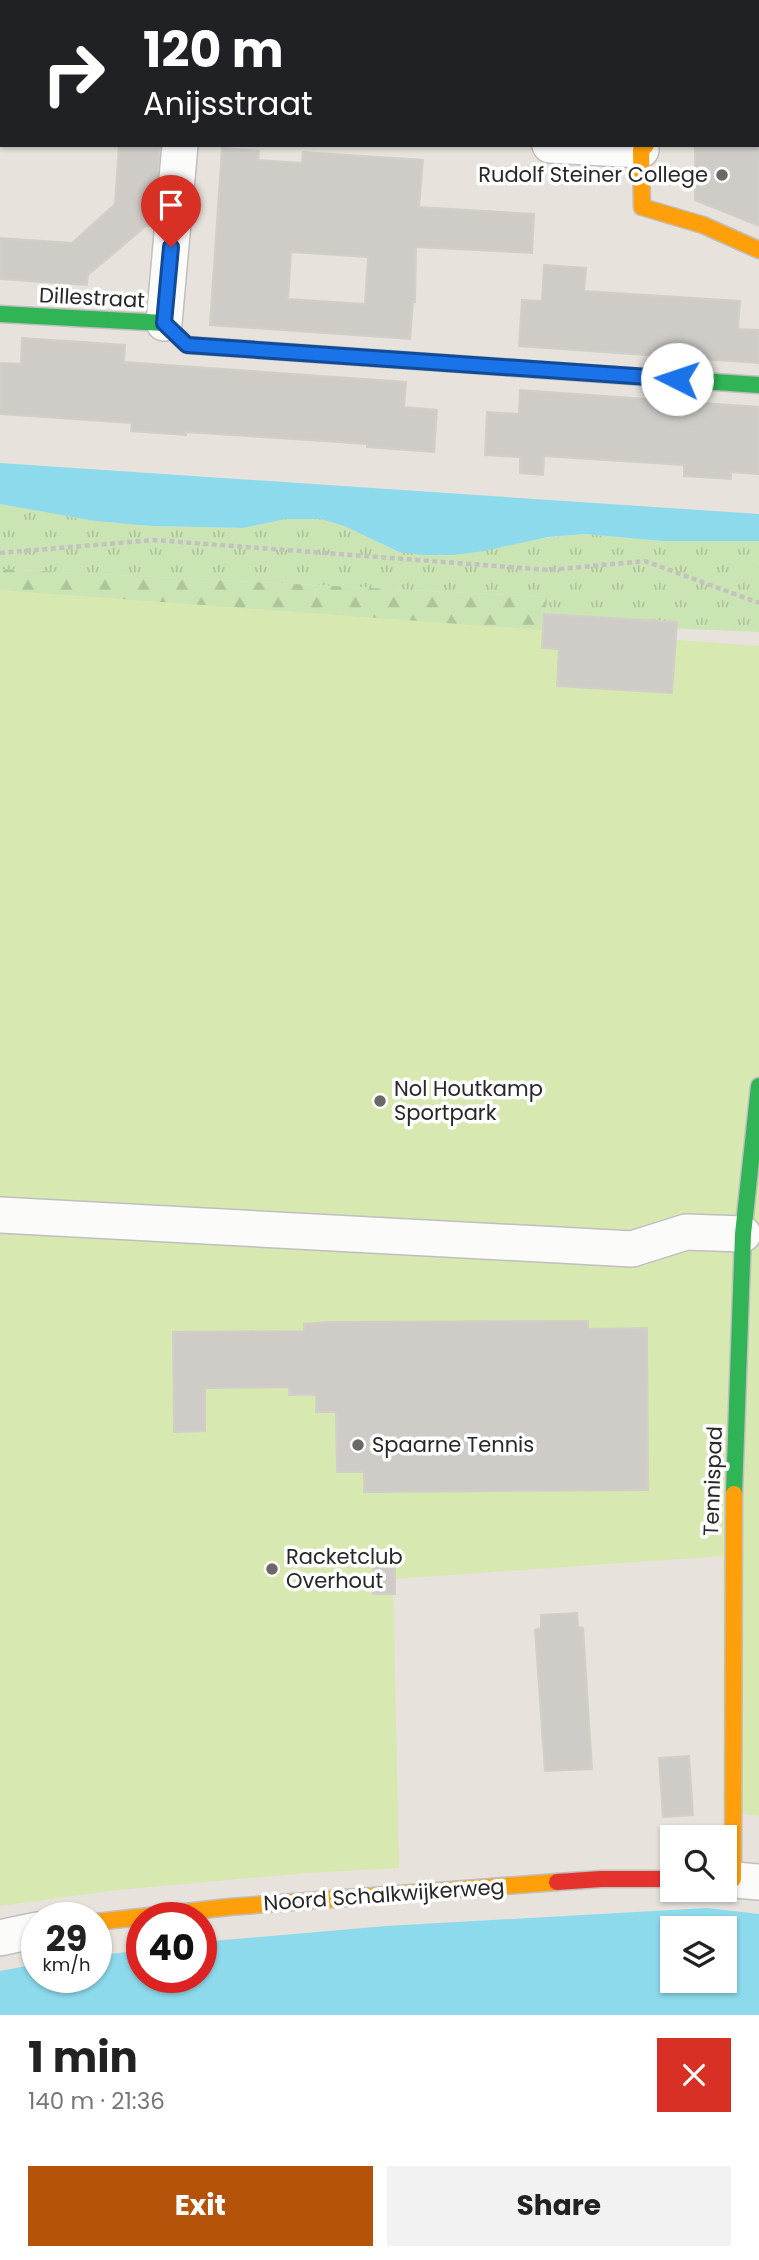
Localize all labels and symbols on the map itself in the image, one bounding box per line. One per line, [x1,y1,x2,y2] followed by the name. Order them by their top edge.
[478,160,708,189] place label: Rudolf Steiner College
[714,167,730,183] marker: Rudolf Steiner College
[141,175,201,247] pin
[38,280,146,315] street label: Dillestraat
[640,342,714,416] position arrow
[394,1074,543,1127] place label: Nol Houtkamp Sportpark
[372,1093,388,1109] marker: Nol Houtkamp Sportpark
[696,1426,729,1536] street label: Tennispad
[372,1430,534,1459] place label: Spaarne Tennis
[350,1437,366,1453] marker: Spaarne Tennis
[286,1542,403,1595] place label: Racketclub Overhout
[264,1561,280,1577] marker: Racketclub Overhout
[262,1872,506,1917] street label: Noord Schalkwijkerweg
[126,1902,217,1993] speed limit sign: 40

